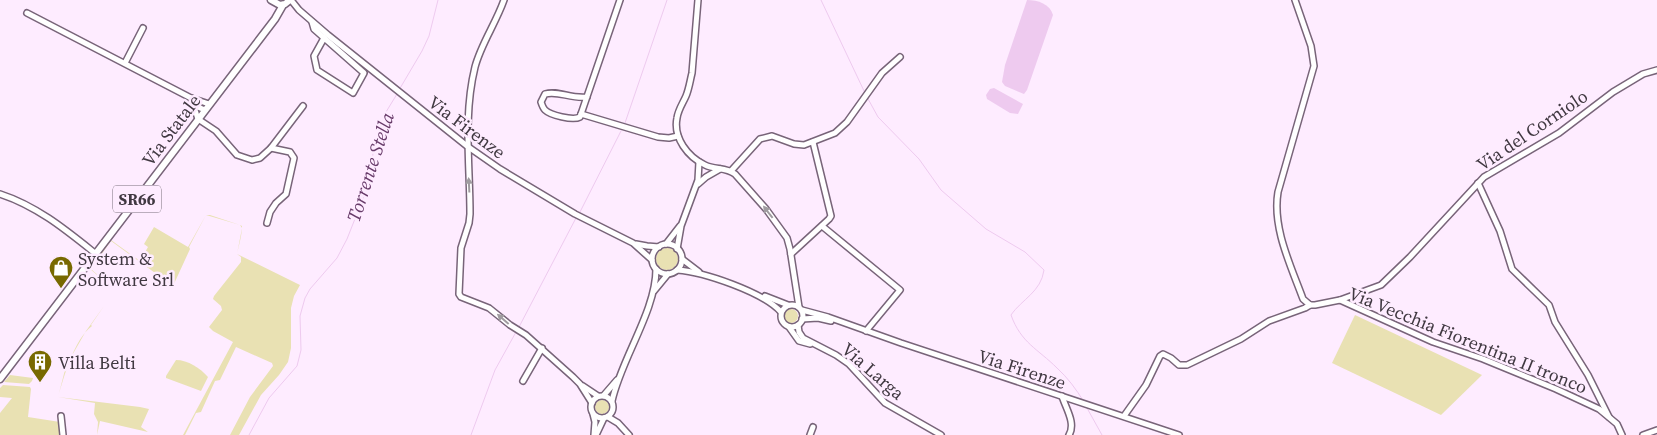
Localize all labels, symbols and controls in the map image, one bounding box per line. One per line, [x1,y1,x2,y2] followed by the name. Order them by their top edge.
[1471,83,1593,176] street label: Via del Corniolo
[136,89,206,171] street label: Via Statale
[423,90,511,164] street label: Via Firenze
[340,109,400,225] water label: Torrente Stella
[465,177,473,193] one-way arrow
[113,185,161,212] road number: SR66
[763,206,774,219] one-way arrow
[78,246,174,292] place label: System & Software Srl
[48,255,74,289] shop icon: System & Software Srl
[1345,281,1591,399] street label: Via Vecchia Fiorentina II tronco
[497,314,510,325] one-way arrow
[836,337,910,406] street label: Via Larga
[975,343,1069,395] street label: Via Firenze
[27,349,53,383] building icon: Villa Belti
[58,350,136,375] place label: Villa Belti

